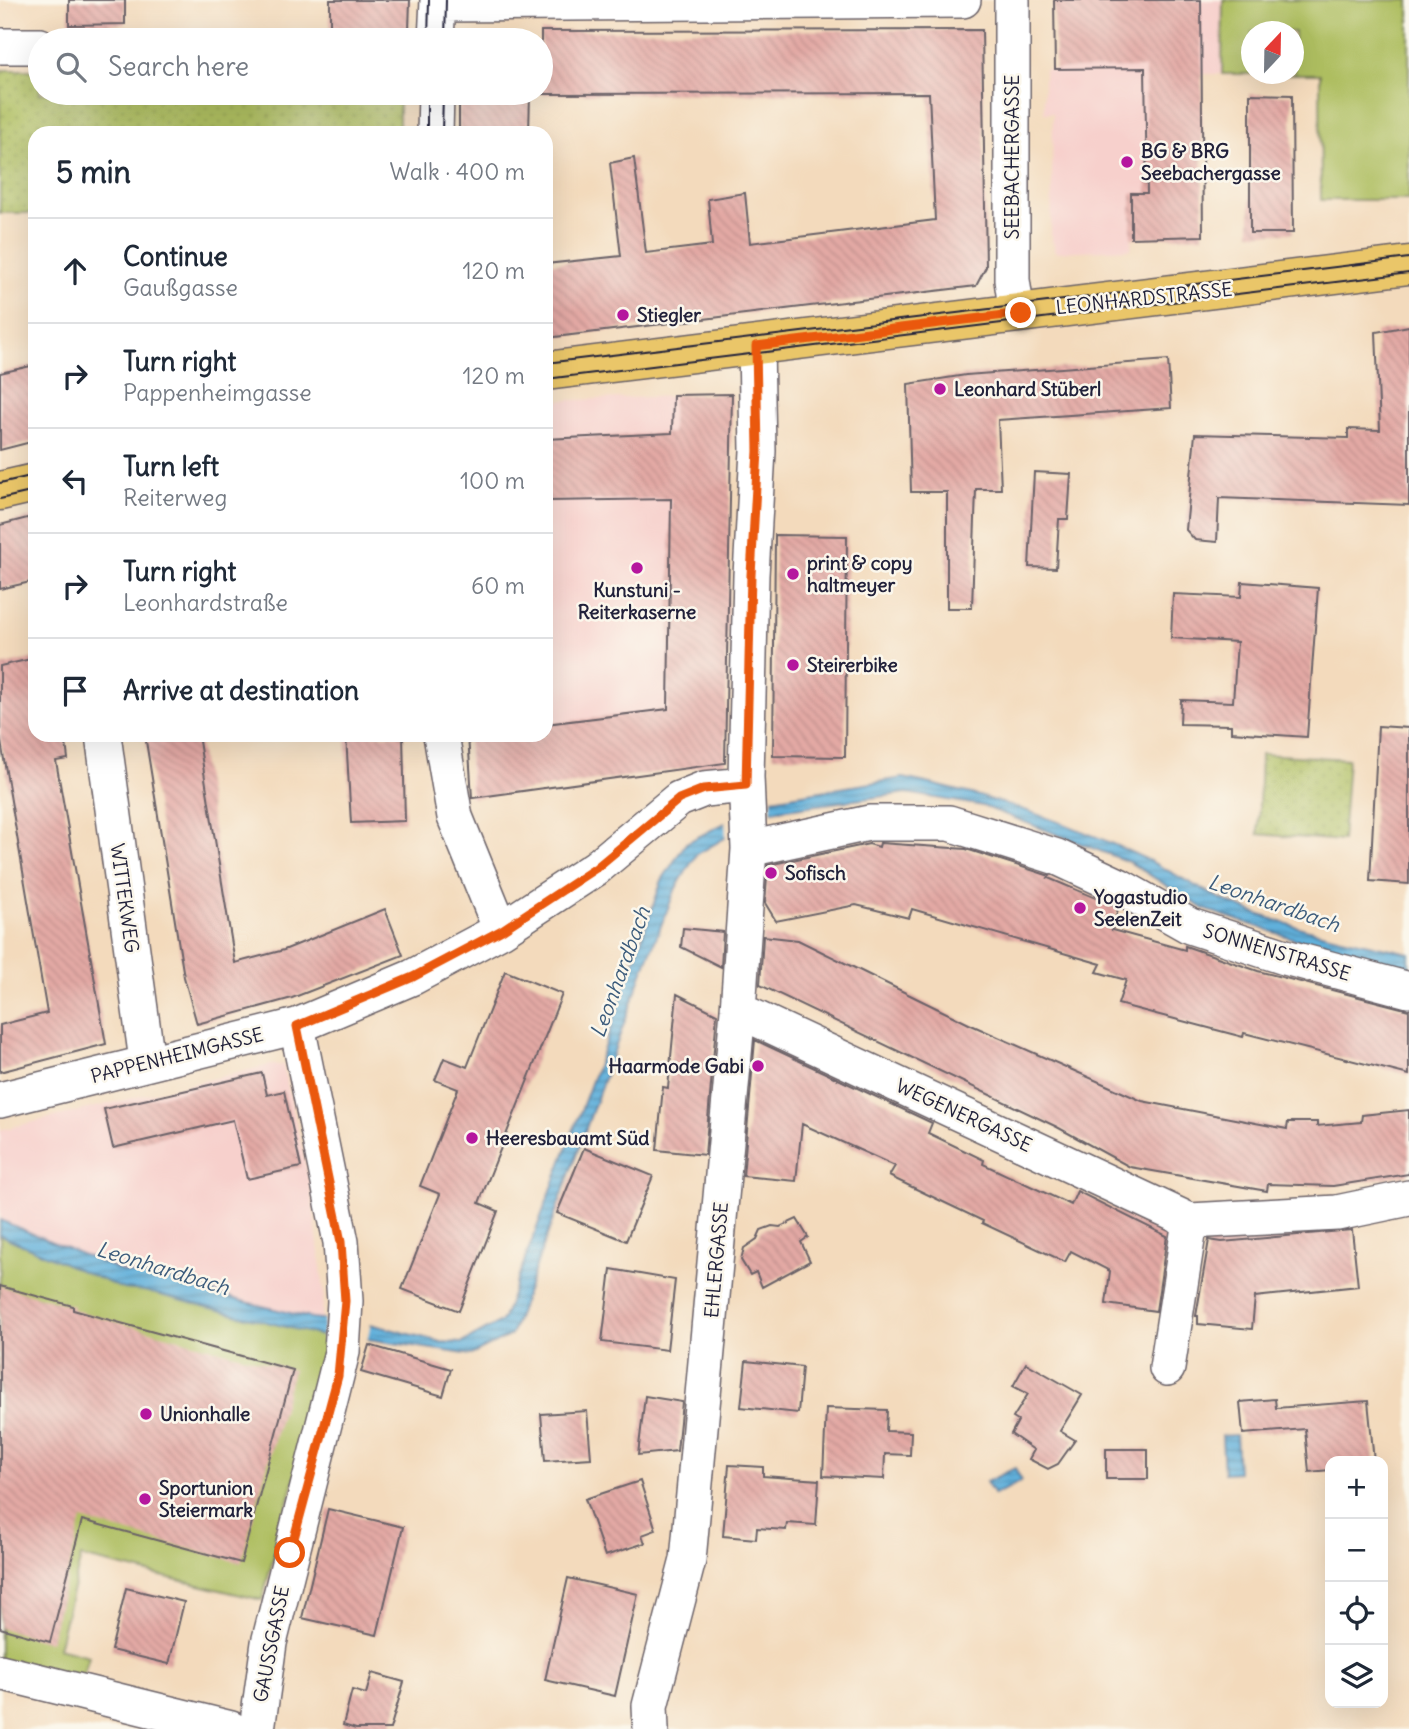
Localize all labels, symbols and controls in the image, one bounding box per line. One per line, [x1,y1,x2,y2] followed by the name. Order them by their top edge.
[1241,21,1304,84] north arrow
[28,28,553,105] search box
[52,48,90,86] icon: search
[108,50,249,83] text: Search here
[1000,75,1024,239] street label: SEEBACHERGASSE
[1141,139,1281,185] place label: BG & BRG Seebachergasse
[56,153,131,191] text: 5 min
[1119,154,1135,170] marker: BG & BRG Seebachergasse
[390,157,525,186] text: Walk · 400 m
[123,240,228,273] text: Continue
[56,252,94,290] icon: ahead
[462,256,525,285] text: 120 m
[123,273,238,302] text: Gaußgasse
[1054,277,1234,319] street label: LEONHARDSTRASSE
[1005,297,1036,328] route end
[637,303,701,327] place label: Stiegler
[615,307,631,323] marker: Stiegler
[123,345,236,378] text: Turn right
[56,357,94,395] icon: right
[462,361,525,390] text: 120 m
[954,377,1101,401] place label: Leonhard Stüberl
[123,378,312,407] text: Pappenheimgasse
[932,381,948,397] marker: Leonhard Stüberl
[123,450,219,483] text: Turn left
[56,462,94,500] icon: left
[460,466,525,495] text: 100 m
[123,483,227,512] text: Reiterweg
[807,551,912,597] place label: print & copy haltmeyer
[123,555,236,588] text: Turn right
[629,560,645,576] marker: Kunstuni - Reiterkaserne
[785,566,801,582] marker: print & copy haltmeyer
[56,567,94,605] icon: right
[471,571,525,600] text: 60 m
[578,578,696,624] place label: Kunstuni - Reiterkaserne
[123,588,288,617] text: Leonhardstraße
[807,653,898,677] place label: Steirerbike
[785,657,801,673] marker: Steirerbike
[56,672,94,710] icon: arrive
[123,674,359,707] text: Arrive at destination
[105,842,145,954] street label: WITTEKWEG
[785,861,846,885] place label: Sofisch
[763,865,779,881] marker: Sofisch
[1205,868,1344,938] water label: Leonhardbach
[1093,885,1188,931] place label: Yogastudio SeelenZeit
[1072,900,1088,916] marker: Yogastudio SeelenZeit
[584,902,656,1041] water label: Leonhardbach
[1200,918,1354,986] street label: SONNENSTRASSE
[88,1022,266,1088] street label: PAPPENHEIMGASSE
[608,1054,744,1078] place label: Haarmode Gabi
[750,1058,766,1074] marker: Haarmode Gabi
[892,1073,1036,1157] street label: WEGENERGASSE
[486,1126,649,1150] place label: Heeresbauamt Süd
[464,1130,480,1146] marker: Heeresbauamt Süd
[699,1201,733,1319] street label: EHLERGASSE
[93,1235,233,1301] water label: Leonhardbach
[160,1402,250,1426] place label: Unionhalle
[138,1406,154,1422] marker: Unionhalle
[1325,1456,1388,1708] map controls
[1325,1456,1388,1519] button: +
[159,1476,253,1522] place label: Sportunion Steiermark
[137,1491,153,1507] marker: Sportunion Steiermark
[1325,1519,1388,1582] button: −
[274,1537,305,1568] route start
[1325,1582,1388,1645] button: locate
[248,1584,294,1704] street label: GAUSSGASSE
[1325,1645,1388,1708] button: layers

